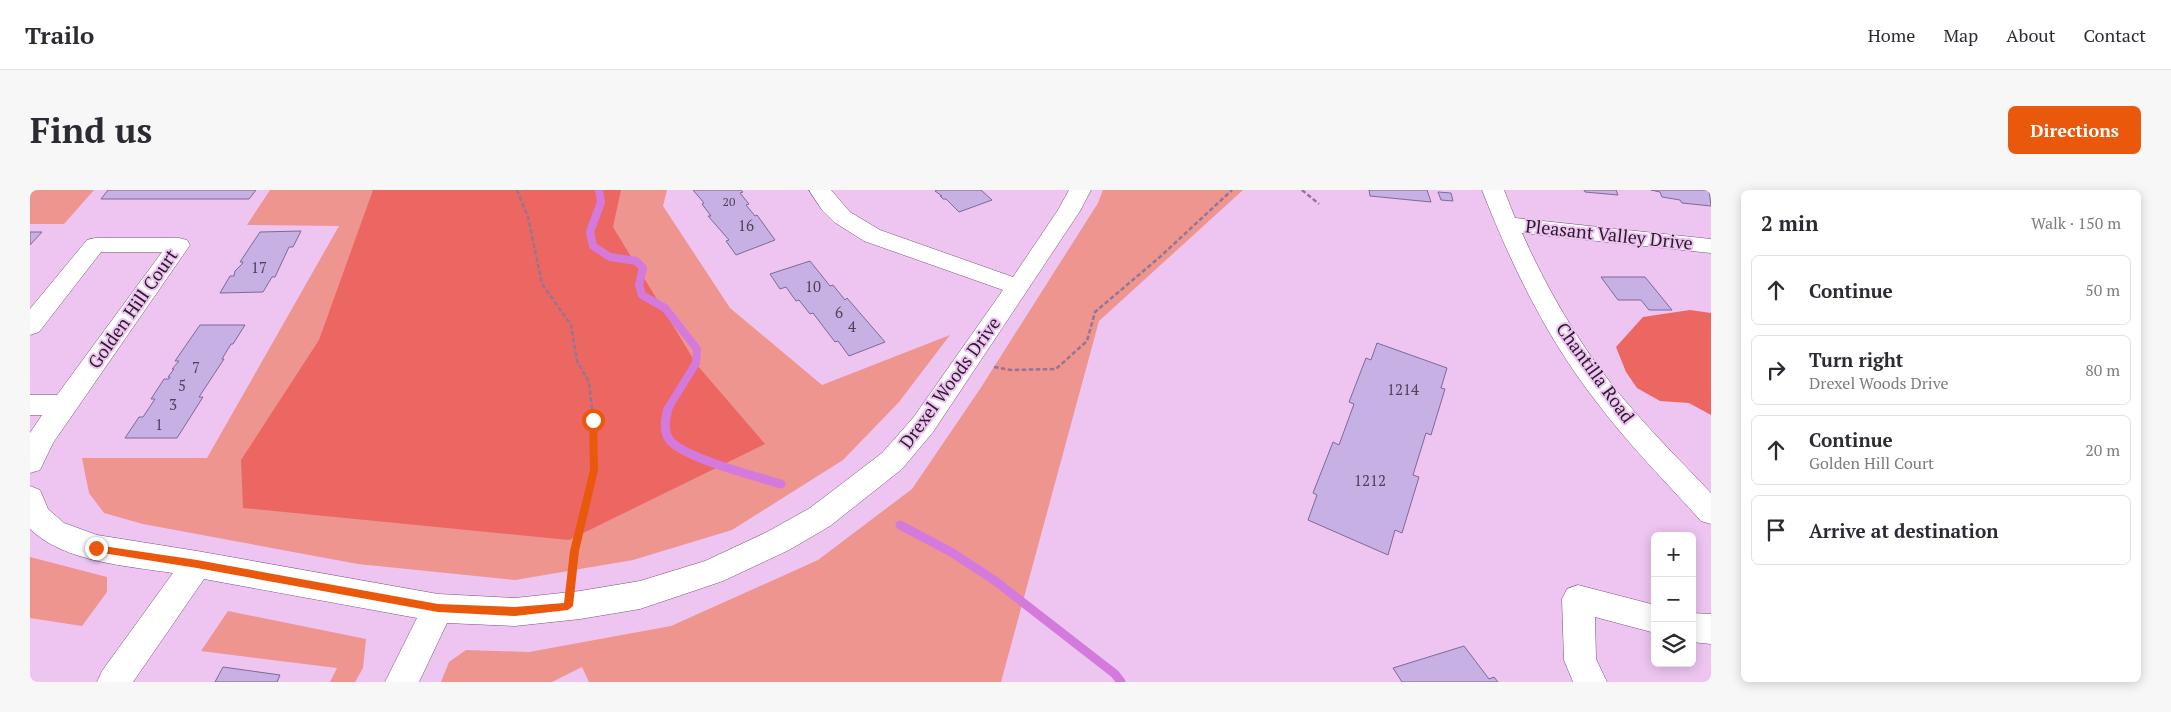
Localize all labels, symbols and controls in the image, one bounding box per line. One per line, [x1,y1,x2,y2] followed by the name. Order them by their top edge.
[25,19,94,51] text: Trailo
[1868,23,1915,47] text: Home
[1943,23,1978,47] text: Map
[2006,23,2055,47] text: About
[2083,23,2146,47] text: Contact
[2008,106,2141,154] button: Directions
[30,107,152,153] text: Find us
[723,194,735,209] house number: 20
[1761,209,1818,237] text: 2 min
[2031,212,2121,234] text: Walk · 150 m
[1524,213,1694,255] street label: Pleasant Valley Drive
[738,215,754,235] house number: 16
[82,244,183,373] street label: Golden Hill Court
[251,257,267,277] house number: 17
[805,276,821,296] house number: 10
[1762,276,1790,304] icon: ahead
[1809,278,1893,303] text: Continue
[2085,279,2120,301] text: 50 m
[835,302,843,322] house number: 6
[893,312,1005,453] street label: Drexel Woods Drive
[848,316,856,336] house number: 4
[1551,317,1640,427] street label: Chantilla Road
[1809,347,1903,372] text: Turn right
[1762,356,1790,384] icon: right
[192,357,200,377] house number: 7
[2085,359,2120,381] text: 80 m
[1809,372,1949,394] text: Drexel Woods Drive
[178,375,186,395] house number: 5
[1387,379,1419,399] house number: 1214
[169,394,177,414] house number: 3
[582,409,605,432] route start
[155,414,163,434] house number: 1
[1809,427,1893,452] text: Continue
[1762,436,1790,464] icon: ahead
[2085,439,2120,461] text: 20 m
[1809,452,1934,474] text: Golden Hill Court
[1354,470,1386,490] house number: 1212
[1762,516,1790,544] icon: arrive
[1809,518,1998,543] text: Arrive at destination
[1651,532,1696,667] map controls
[1651,532,1696,577] button: +
[85,537,108,560] route end
[1651,577,1696,622] button: −
[1651,622,1696,667] button: layers

